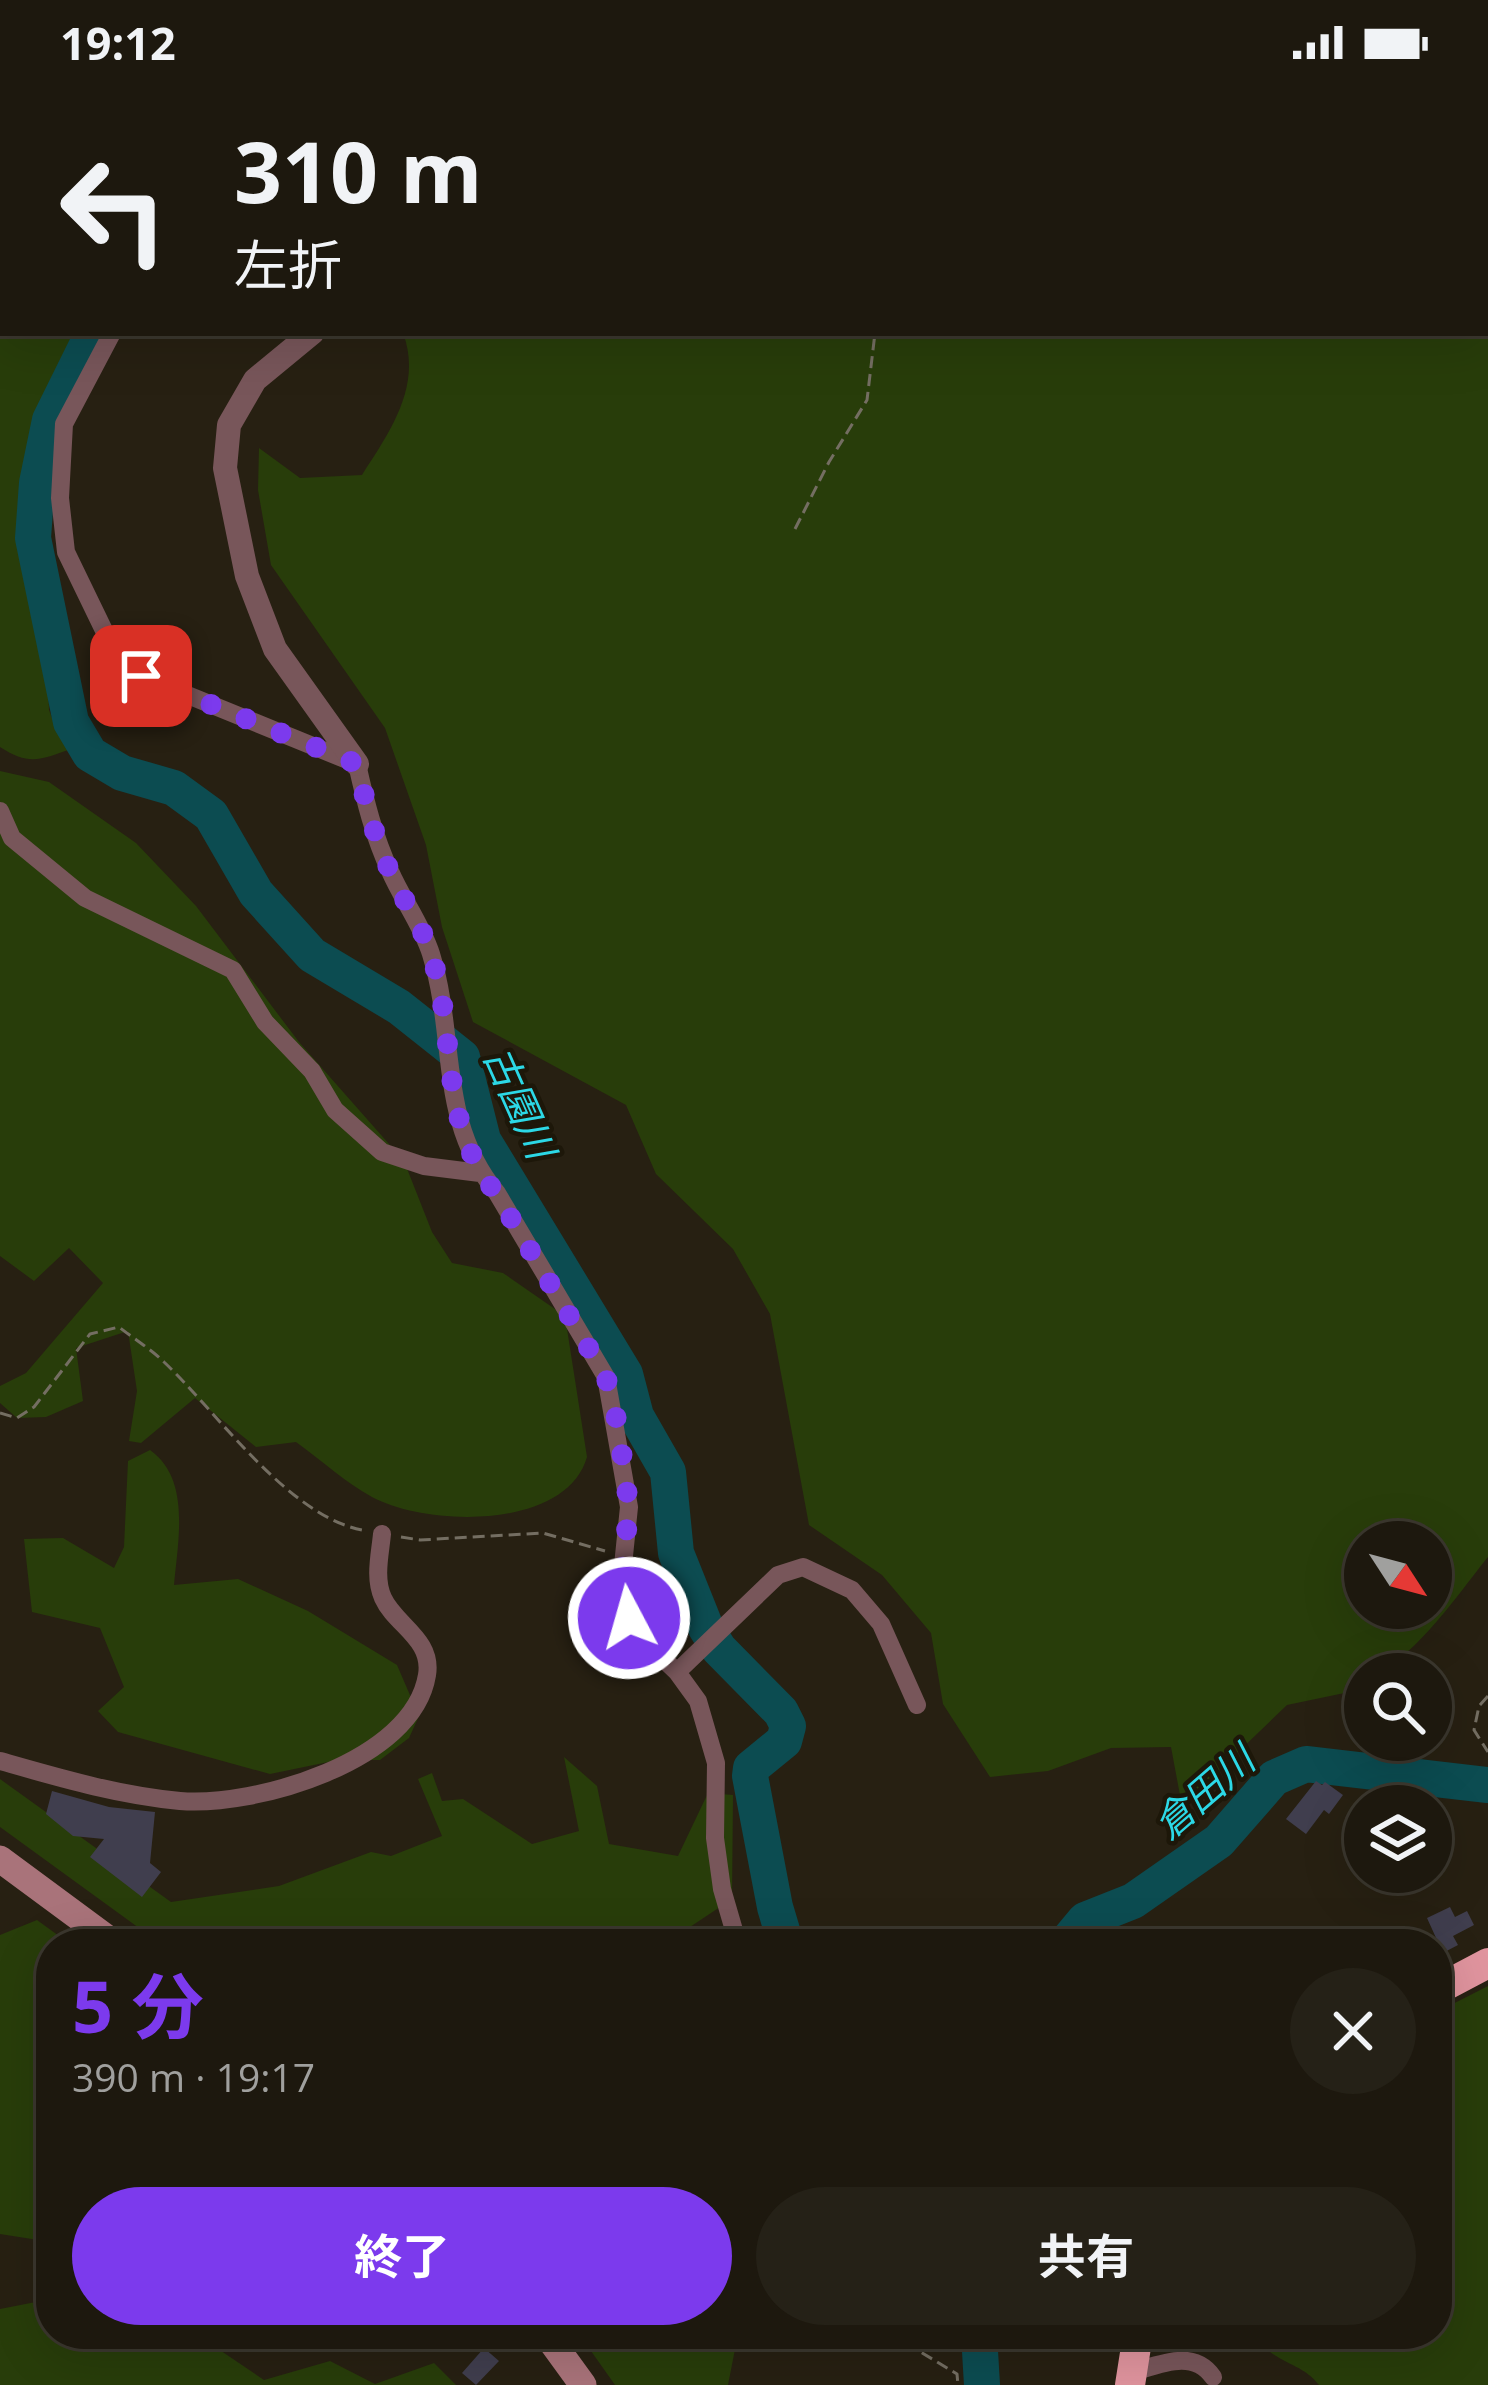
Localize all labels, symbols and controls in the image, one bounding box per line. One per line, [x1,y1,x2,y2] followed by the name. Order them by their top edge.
[60,12,176,73] text: 19:12
[234,113,482,228] text: 310 m
[36,132,192,288] icon: left
[234,227,342,301] text: 左折
[90,625,192,727] pin
[108,643,174,709] icon: arrive
[473,1038,571,1170] water label: 古園川
[1344,1521,1452,1629] north arrow
[1344,1521,1452,1893] map controls
[566,1555,692,1681] position arrow
[1344,1653,1452,1761] button: search
[1141,1730,1268,1849] water label: 倉田川
[1344,1785,1452,1893] button: layers
[72,1956,204,2054] text: 5 分
[1290,1968,1416,2094] button: close
[72,2050,315,2103] text: 390 m · 19:17
[72,2187,732,2325] button: 終了
[756,2187,1416,2325] button: 共有

